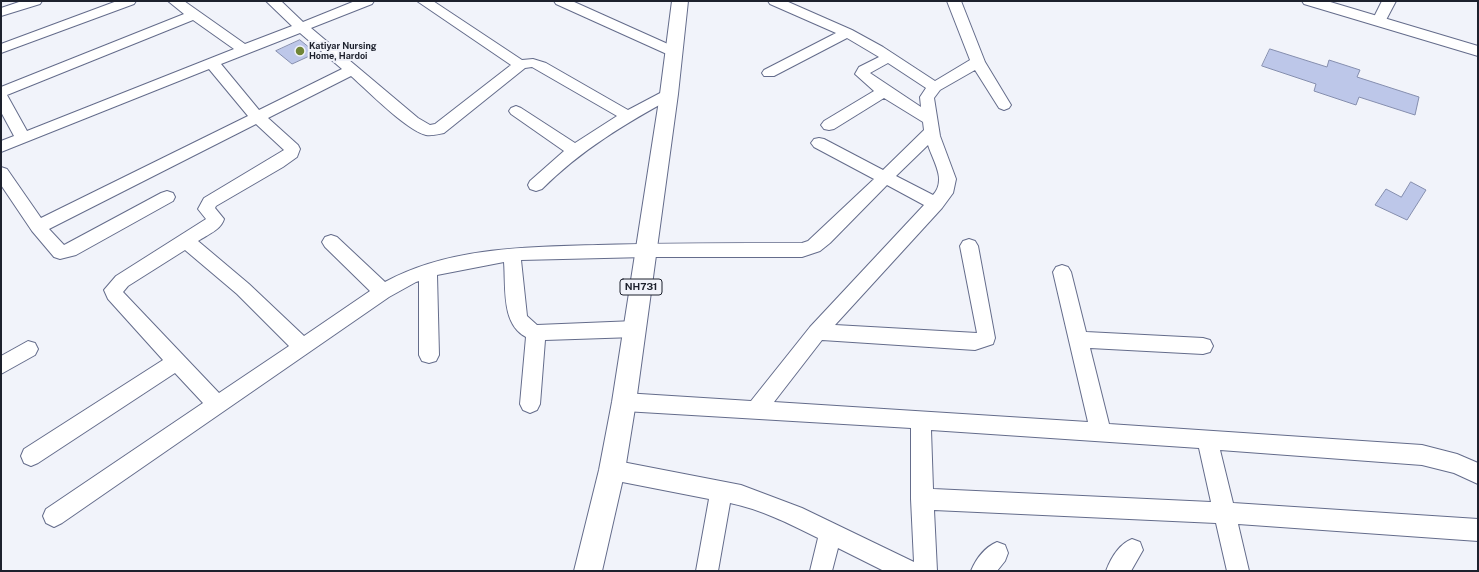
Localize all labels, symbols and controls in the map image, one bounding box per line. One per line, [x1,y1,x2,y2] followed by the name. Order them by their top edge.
[309,41,376,62] place label: Katiyar Nursing Home, Hardoi
[294,45,306,57] marker: Katiyar Nursing Home, Hardoi
[620,279,662,295] road number: NH731

